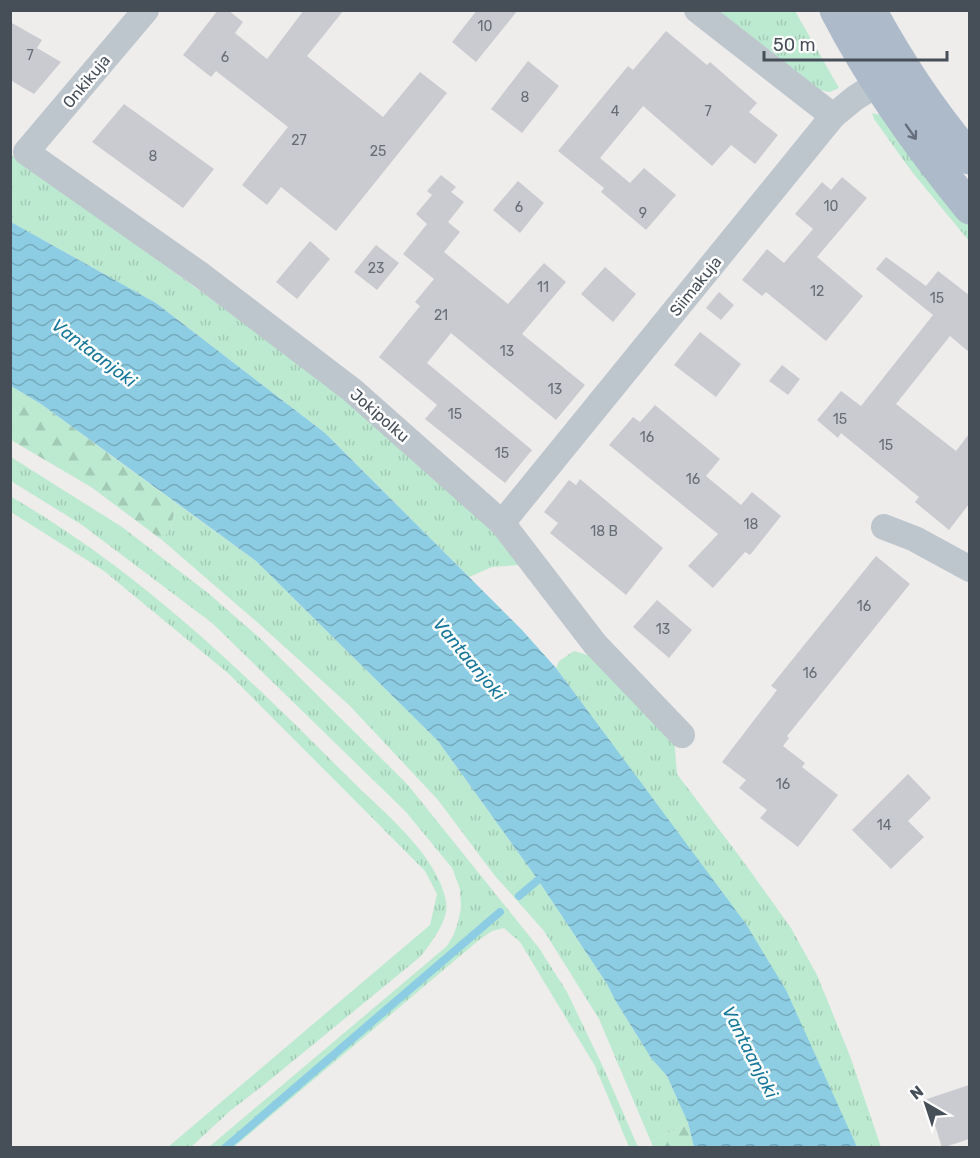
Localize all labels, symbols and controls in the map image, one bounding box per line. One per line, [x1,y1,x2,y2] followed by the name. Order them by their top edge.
[478,18,493,35] house number: 10
[764,24,947,62] scale bar
[773,34,816,56] text: 50 m
[26,47,34,64] house number: 7
[221,49,229,66] house number: 6
[59,51,114,112] street label: Onkikuja
[521,89,530,106] house number: 8
[611,103,620,120] house number: 4
[704,103,712,120] house number: 7
[905,123,917,140] one-way arrow
[291,132,307,149] house number: 27
[370,143,386,160] house number: 25
[149,148,158,165] house number: 8
[824,198,839,215] house number: 10
[515,199,523,216] house number: 6
[639,205,647,222] house number: 9
[665,253,725,320] street label: Siimakuja
[368,260,384,277] house number: 23
[537,279,549,296] house number: 11
[810,283,824,300] house number: 12
[930,290,944,307] house number: 15
[434,307,448,324] house number: 21
[47,314,141,392] water label: Vantaanjoki
[500,343,514,360] house number: 13
[548,381,562,398] house number: 13
[346,385,413,446] street label: Jokipolku
[448,406,462,423] house number: 15
[833,411,847,428] house number: 15
[640,429,654,446] house number: 16
[879,437,893,454] house number: 15
[495,445,509,462] house number: 15
[686,471,700,488] house number: 16
[744,516,759,533] house number: 18
[590,523,618,540] house number: 18 B
[857,598,871,615] house number: 16
[428,613,510,705] water label: Vantaanjoki
[656,621,670,638] house number: 13
[803,665,817,682] house number: 16
[776,776,790,793] house number: 16
[877,817,892,834] house number: 14
[717,1002,783,1102] water label: Vantaanjoki
[896,1074,956,1134] north arrow
[906,1082,927,1104] text: N

